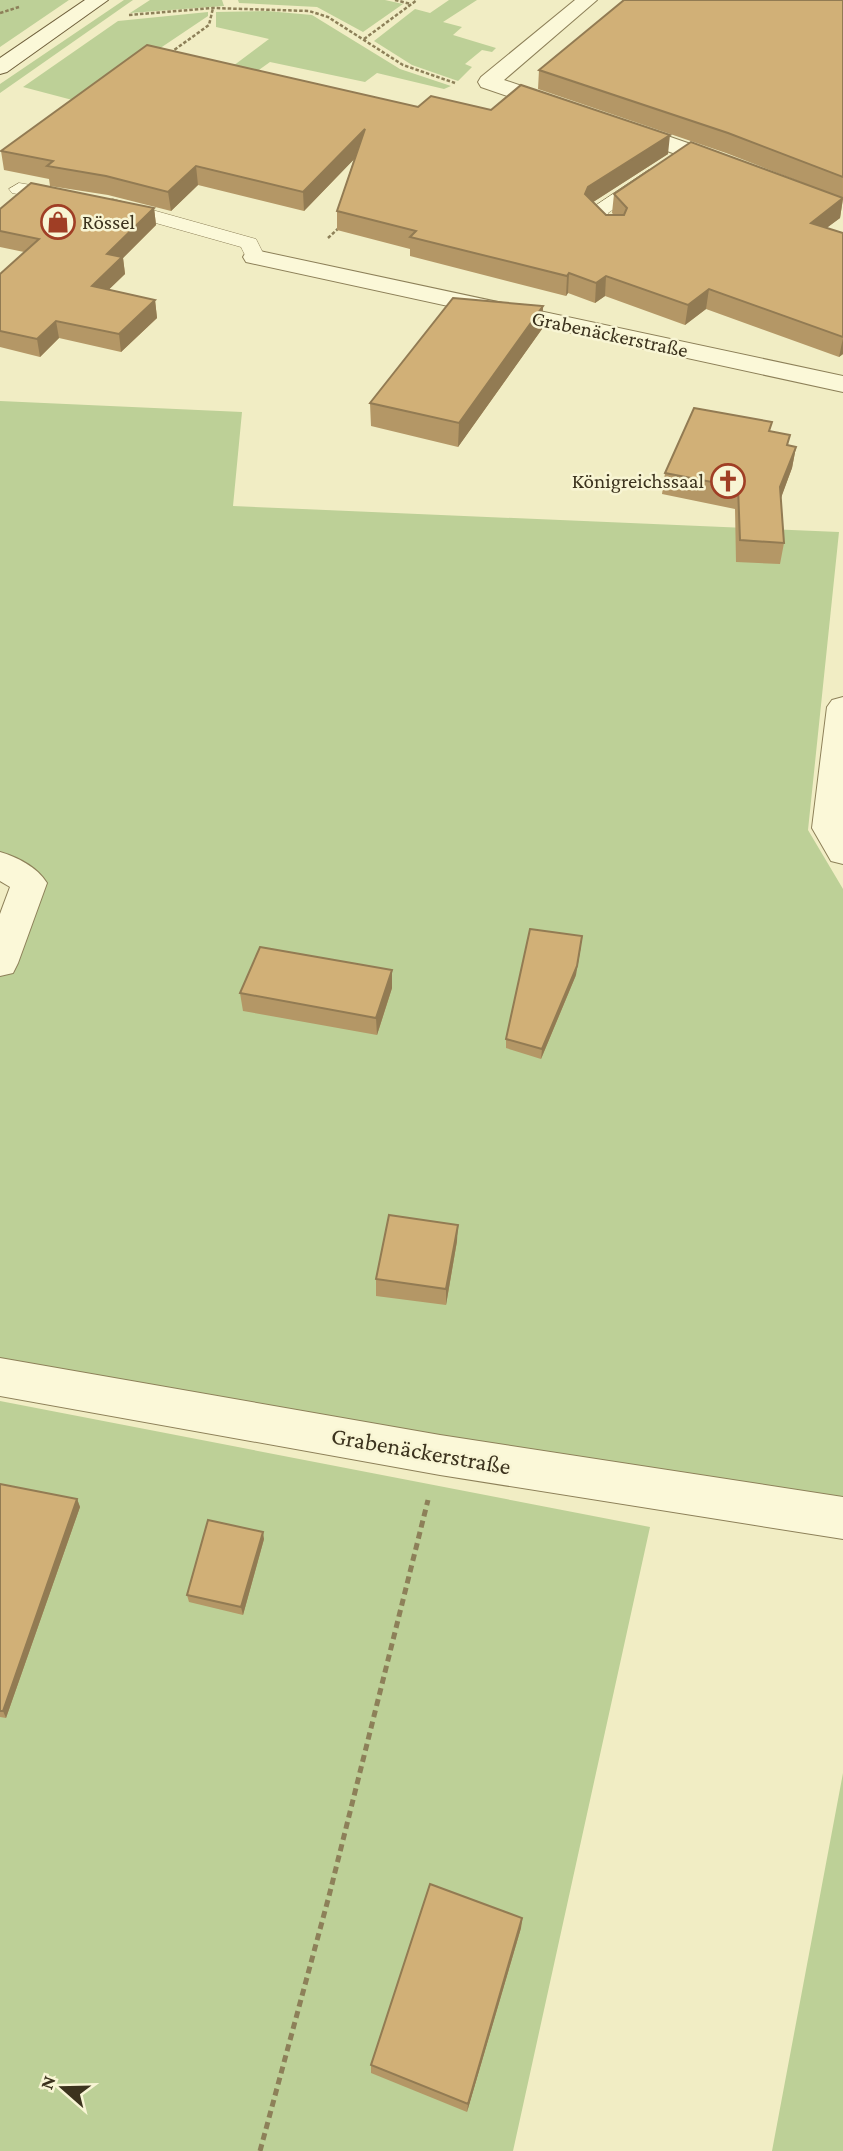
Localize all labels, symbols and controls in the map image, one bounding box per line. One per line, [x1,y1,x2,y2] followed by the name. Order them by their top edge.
[39,203,77,241] shop icon: Rössel
[82,210,135,234] place label: Rössel
[530,306,690,362] street label: Grabenäckerstraße
[709,462,747,500] church icon: Königreichssaal
[572,469,704,493] place label: Königreichssaal
[329,1421,513,1480] street label: Grabenäckerstraße
[28,2053,98,2123] north arrow
[35,2073,60,2092] text: N

